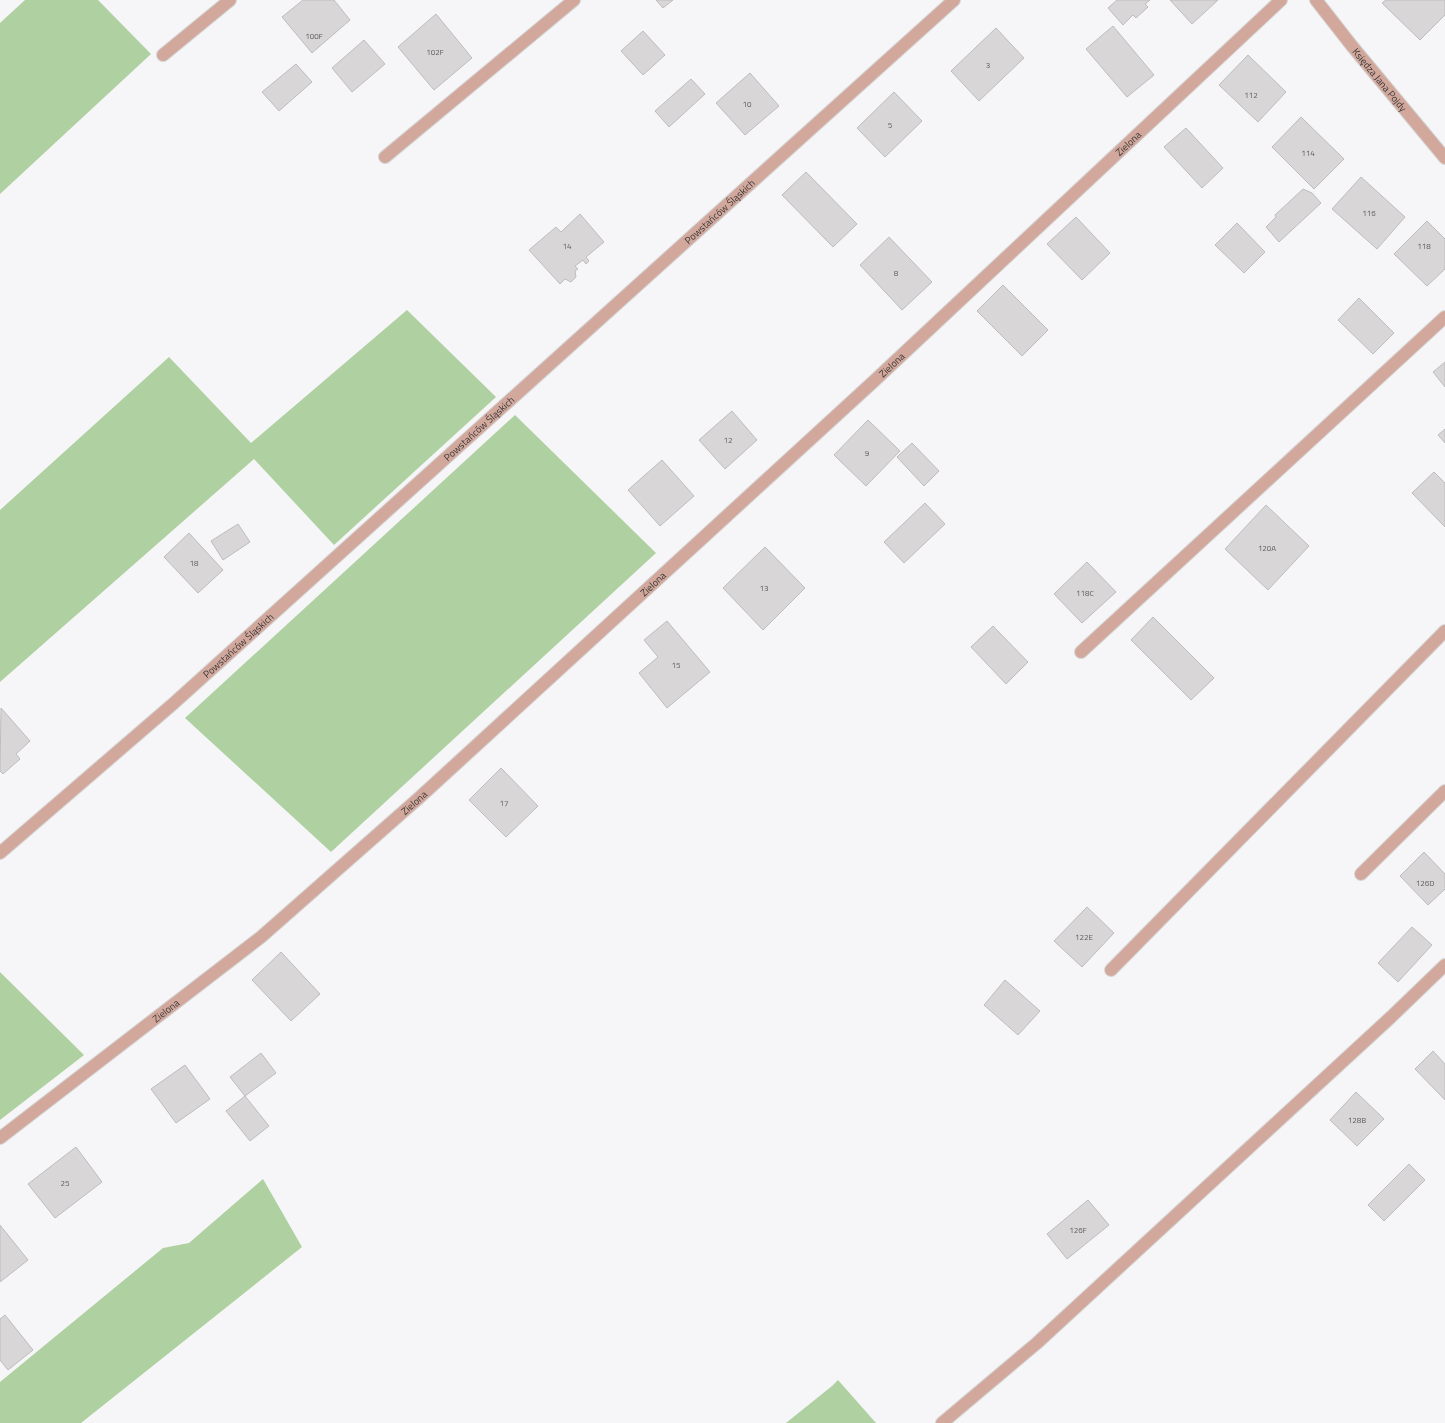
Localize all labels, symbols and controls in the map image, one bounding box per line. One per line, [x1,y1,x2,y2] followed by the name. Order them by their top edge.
[305,30,323,42] house number: 100F
[1349,45,1410,115] street label: Księdza Jana Pojdy
[426,46,444,58] house number: 102F
[986,59,990,71] house number: 3
[1244,89,1258,101] house number: 112
[743,98,752,110] house number: 10
[888,119,893,131] house number: 5
[1112,128,1145,160] street label: Zielona
[1301,147,1315,159] house number: 114
[681,176,759,248] street label: Powstańców Śląskich
[1362,207,1376,219] house number: 116
[563,240,572,252] house number: 14
[1417,240,1431,252] house number: 118
[894,267,899,279] house number: 8
[876,349,908,381] street label: Zielona
[440,393,518,465] street label: Powstańców Śląskich
[724,434,732,446] house number: 12
[865,447,870,459] house number: 9
[1258,542,1276,554] house number: 120A
[190,557,199,569] house number: 18
[637,568,669,600] street label: Zielona
[760,582,768,594] house number: 13
[1076,587,1095,599] house number: 118C
[200,610,277,682] street label: Powstańców Śląskich
[672,659,681,671] house number: 15
[398,787,431,819] street label: Zielona
[500,797,508,809] house number: 17
[1416,877,1434,889] house number: 126D
[1075,931,1094,943] house number: 122E
[149,996,183,1026] street label: Zielona
[1348,1114,1366,1126] house number: 128B
[61,1177,70,1189] house number: 25
[1069,1224,1087,1236] house number: 126F

